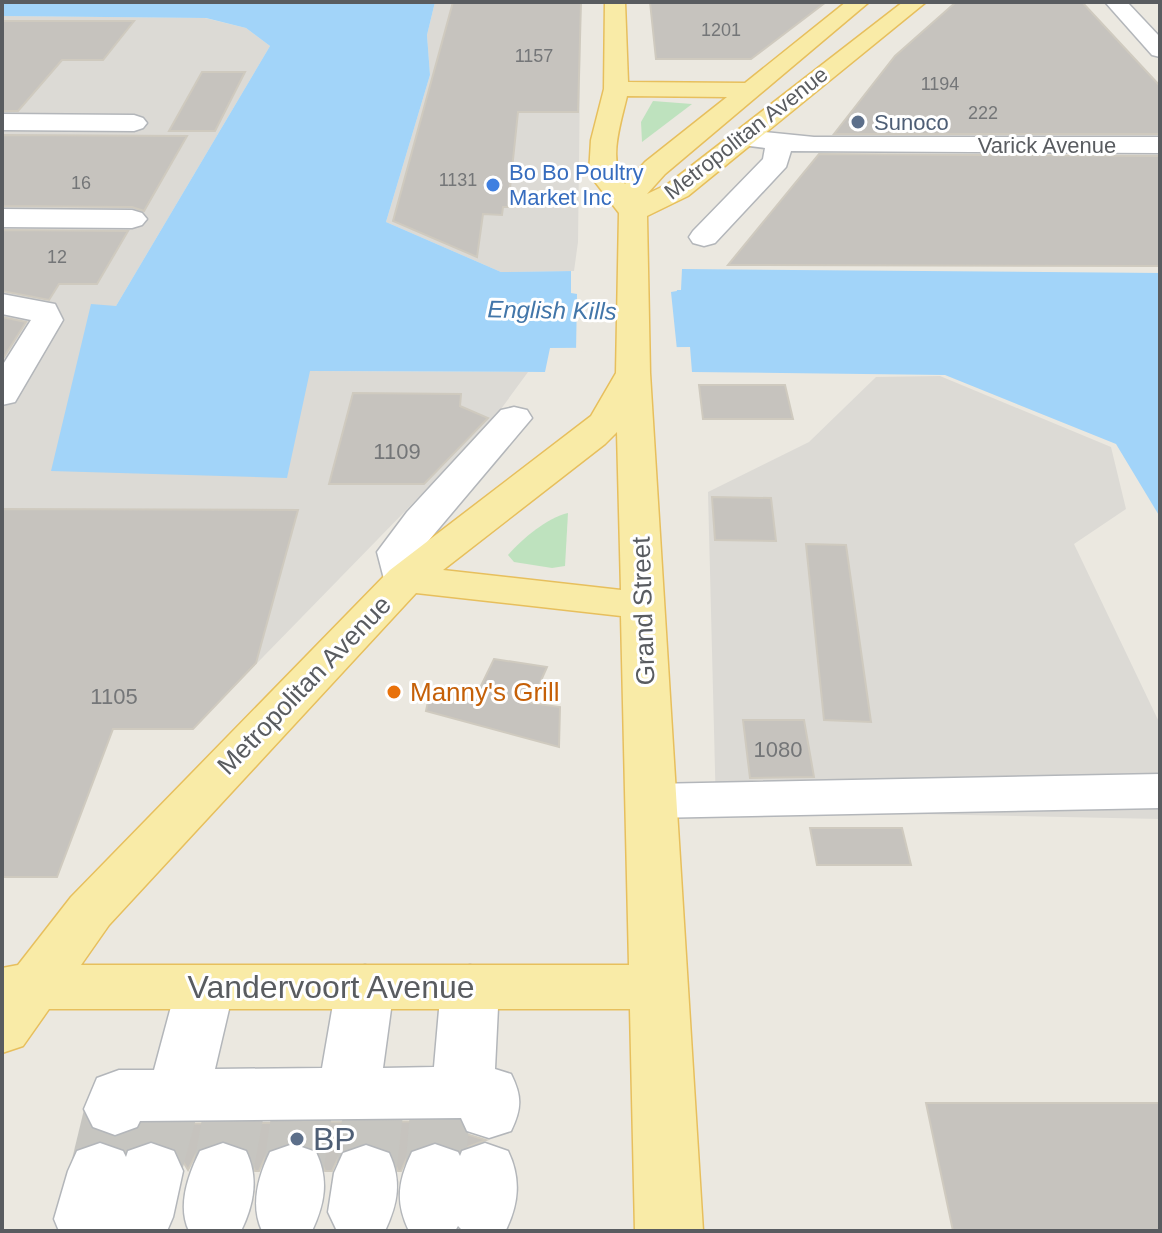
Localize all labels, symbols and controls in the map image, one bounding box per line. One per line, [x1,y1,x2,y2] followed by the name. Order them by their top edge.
[701,20,741,40] house number: 1201
[515,46,553,66] house number: 1157
[659,62,833,204] street label: Metropolitan Avenue
[921,74,959,94] house number: 1194
[968,103,998,123] house number: 222
[874,110,949,135] place label: Sunoco
[849,113,867,131] marker: Sunoco
[978,133,1116,158] street label: Varick Avenue
[509,160,644,210] place label: Bo Bo Poultry Market Inc
[439,170,477,190] house number: 1131
[71,173,91,193] house number: 16
[484,176,502,194] marker: Bo Bo Poultry Market Inc
[47,247,67,267] house number: 12
[487,295,617,325] water label: English Kills
[373,439,421,464] house number: 1109
[625,535,661,686] street label: Grand Street
[211,589,397,781] street label: Metropolitan Avenue
[410,677,559,707] place label: Manny's Grill
[385,683,403,701] marker: Manny's Grill
[90,684,138,709] house number: 1105
[754,737,802,762] house number: 1080
[187,969,475,1005] street label: Vandervoort Avenue
[313,1121,356,1157] place label: BP
[288,1130,306,1148] marker: BP

